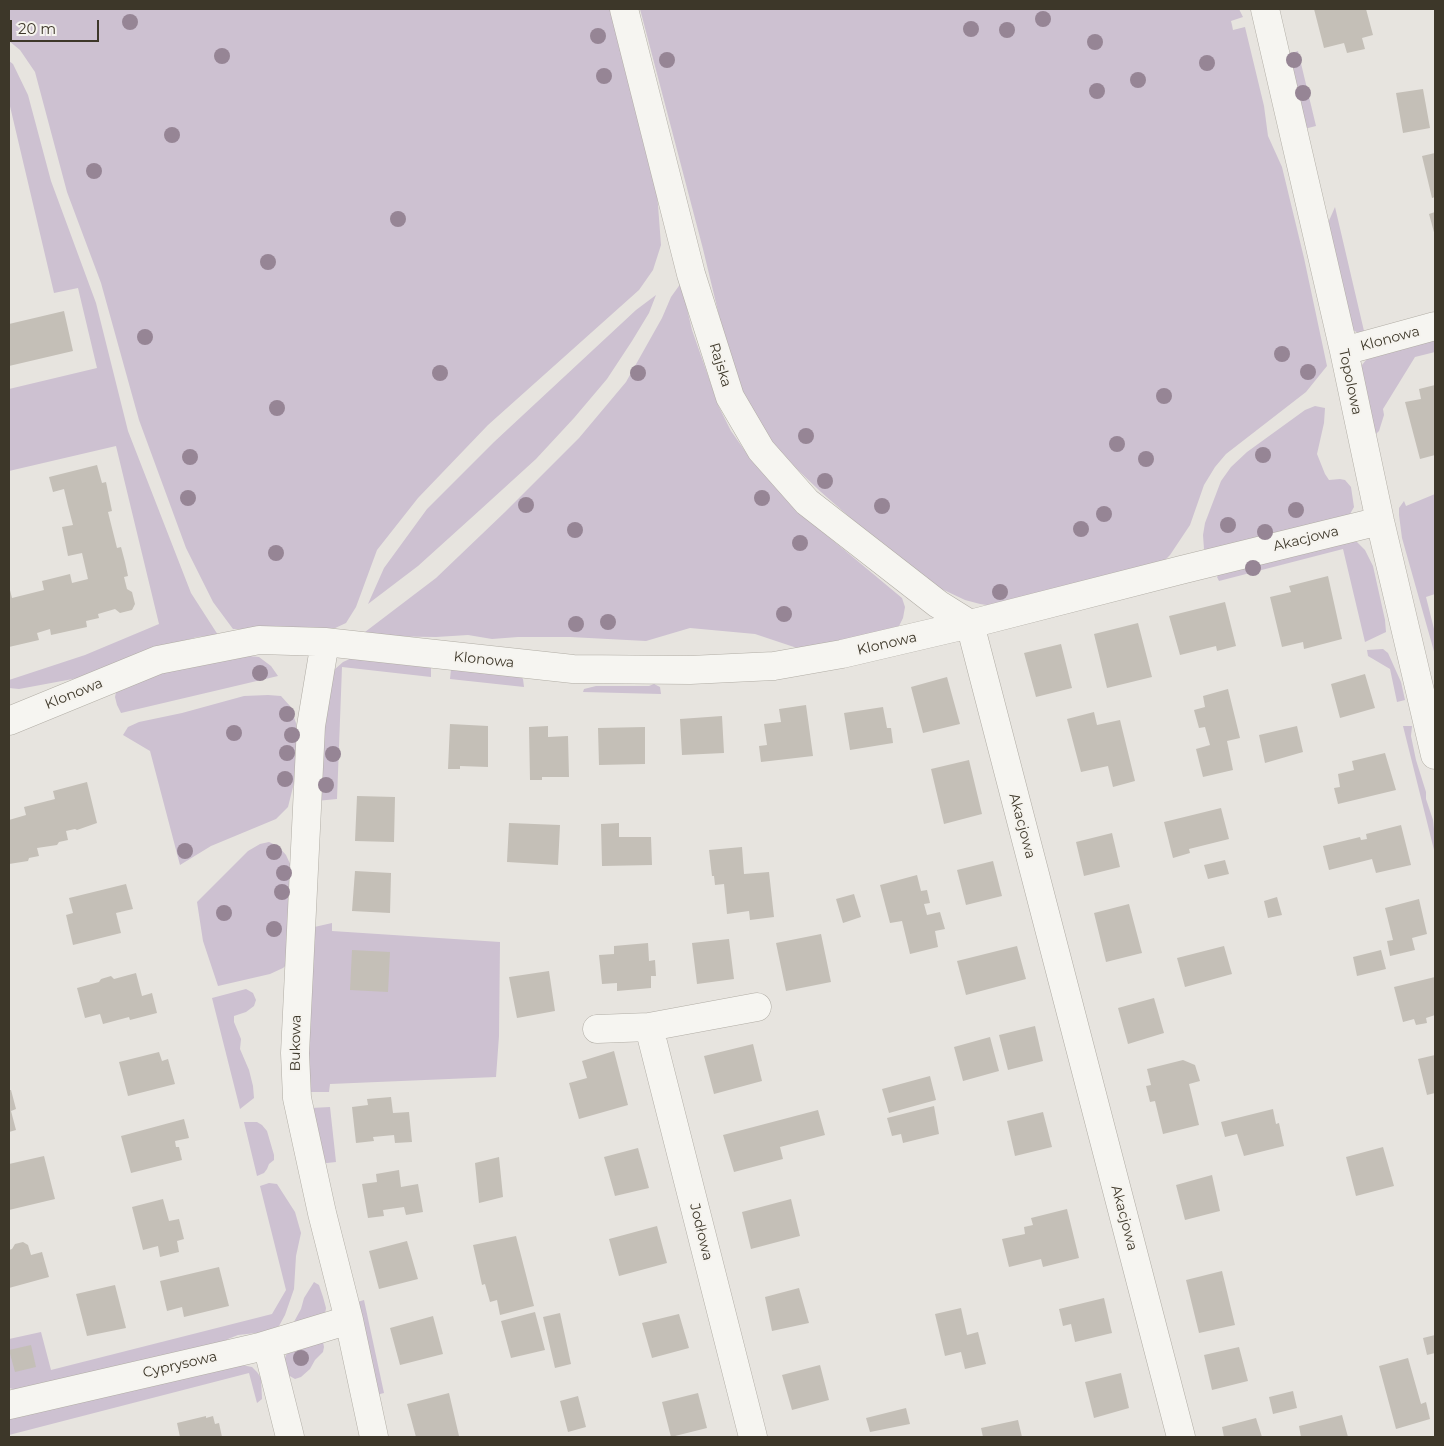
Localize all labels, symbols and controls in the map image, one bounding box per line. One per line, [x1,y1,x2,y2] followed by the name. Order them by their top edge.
[12,10,101,42] scale bar
[18,19,56,38] text: 20 m
[1358,323,1422,355] street label: Klonowa
[705,341,735,389] street label: Rajska
[1335,348,1365,416] street label: Topolowa
[1271,523,1341,555] street label: Akacjowa
[855,629,919,659] street label: Klonowa
[453,648,515,672] street label: Klonowa
[43,675,105,713] street label: Klonowa
[1005,791,1039,861] street label: Akacjowa
[287,1014,305,1072] street label: Bukowa
[1107,1183,1141,1253] street label: Akacjowa
[686,1202,716,1262] street label: Jodłowa
[141,1348,219,1382] street label: Cyprysowa

